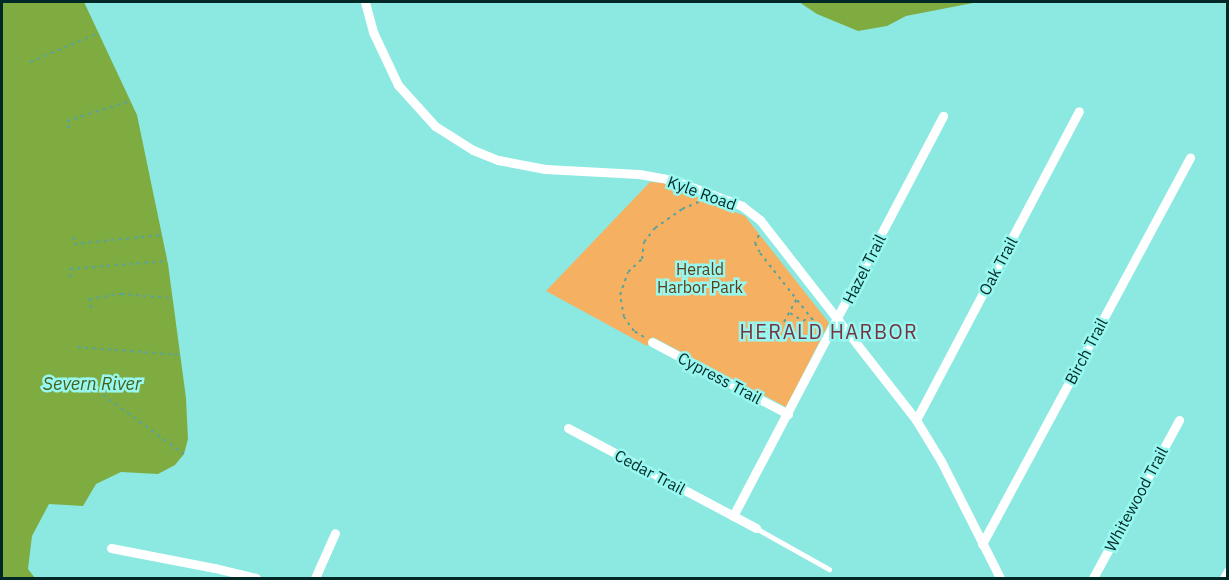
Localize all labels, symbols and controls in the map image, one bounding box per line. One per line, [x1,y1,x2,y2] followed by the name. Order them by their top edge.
[665,172,739,214] street label: Kyle Road
[838,231,890,307] street label: Hazel Trail
[975,234,1021,298] street label: Oak Trail
[657,259,743,297] park label: Herald Harbor Park
[1061,315,1111,387] street label: Birch Trail
[740,319,918,343] district label: HERALD HARBOR
[675,348,765,408] street label: Cypress Trail
[43,373,141,395] water label: Severn River
[1100,443,1172,555] street label: Whitewood Trail
[611,445,689,499] street label: Cedar Trail

